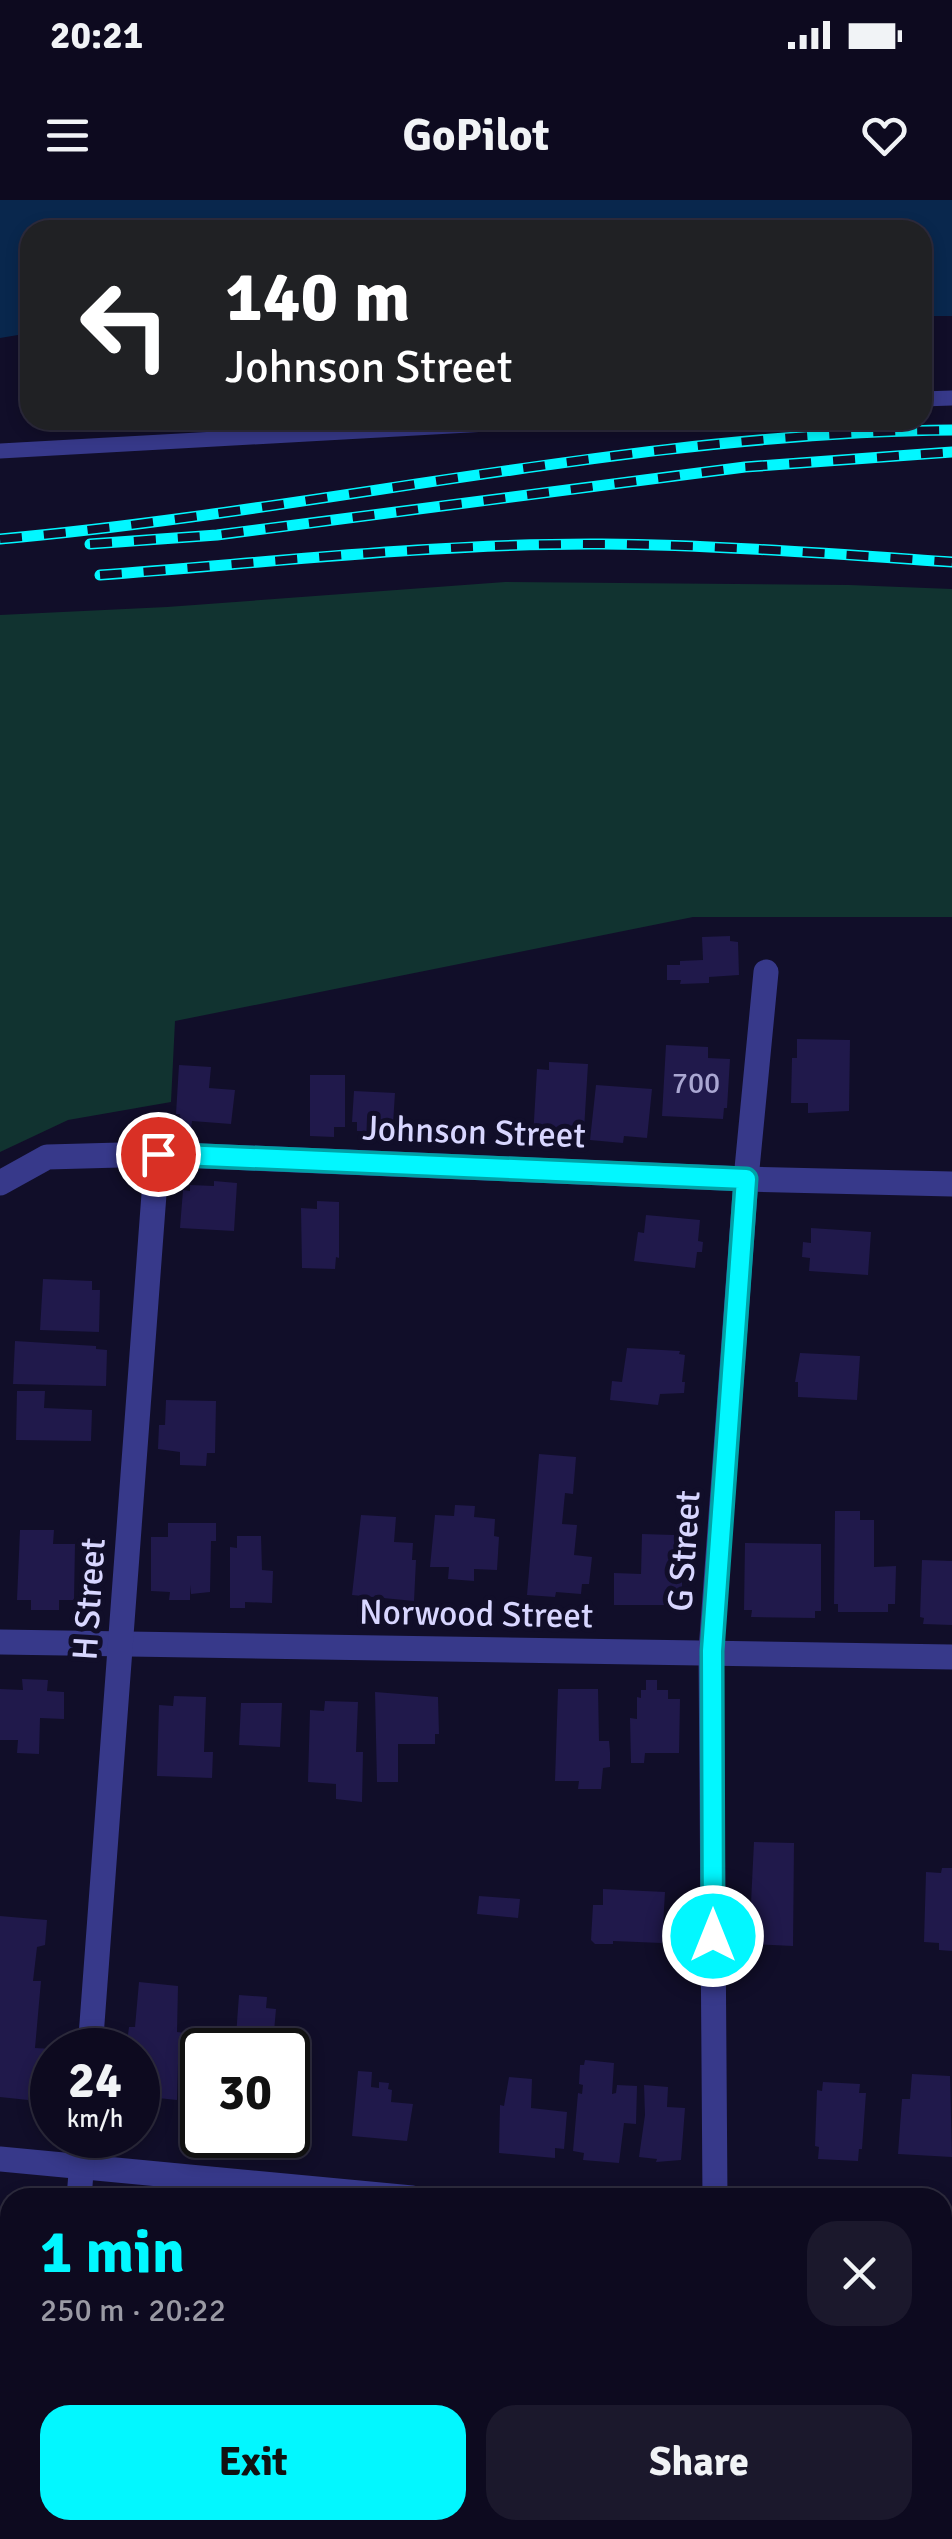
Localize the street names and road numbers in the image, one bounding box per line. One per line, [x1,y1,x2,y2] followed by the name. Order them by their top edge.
[362,1107,586,1157] street label: Johnson Street
[658,1489,710,1613] street label: G Street
[63,1536,115,1662] street label: H Street
[359,1590,593,1638] street label: Norwood Street

